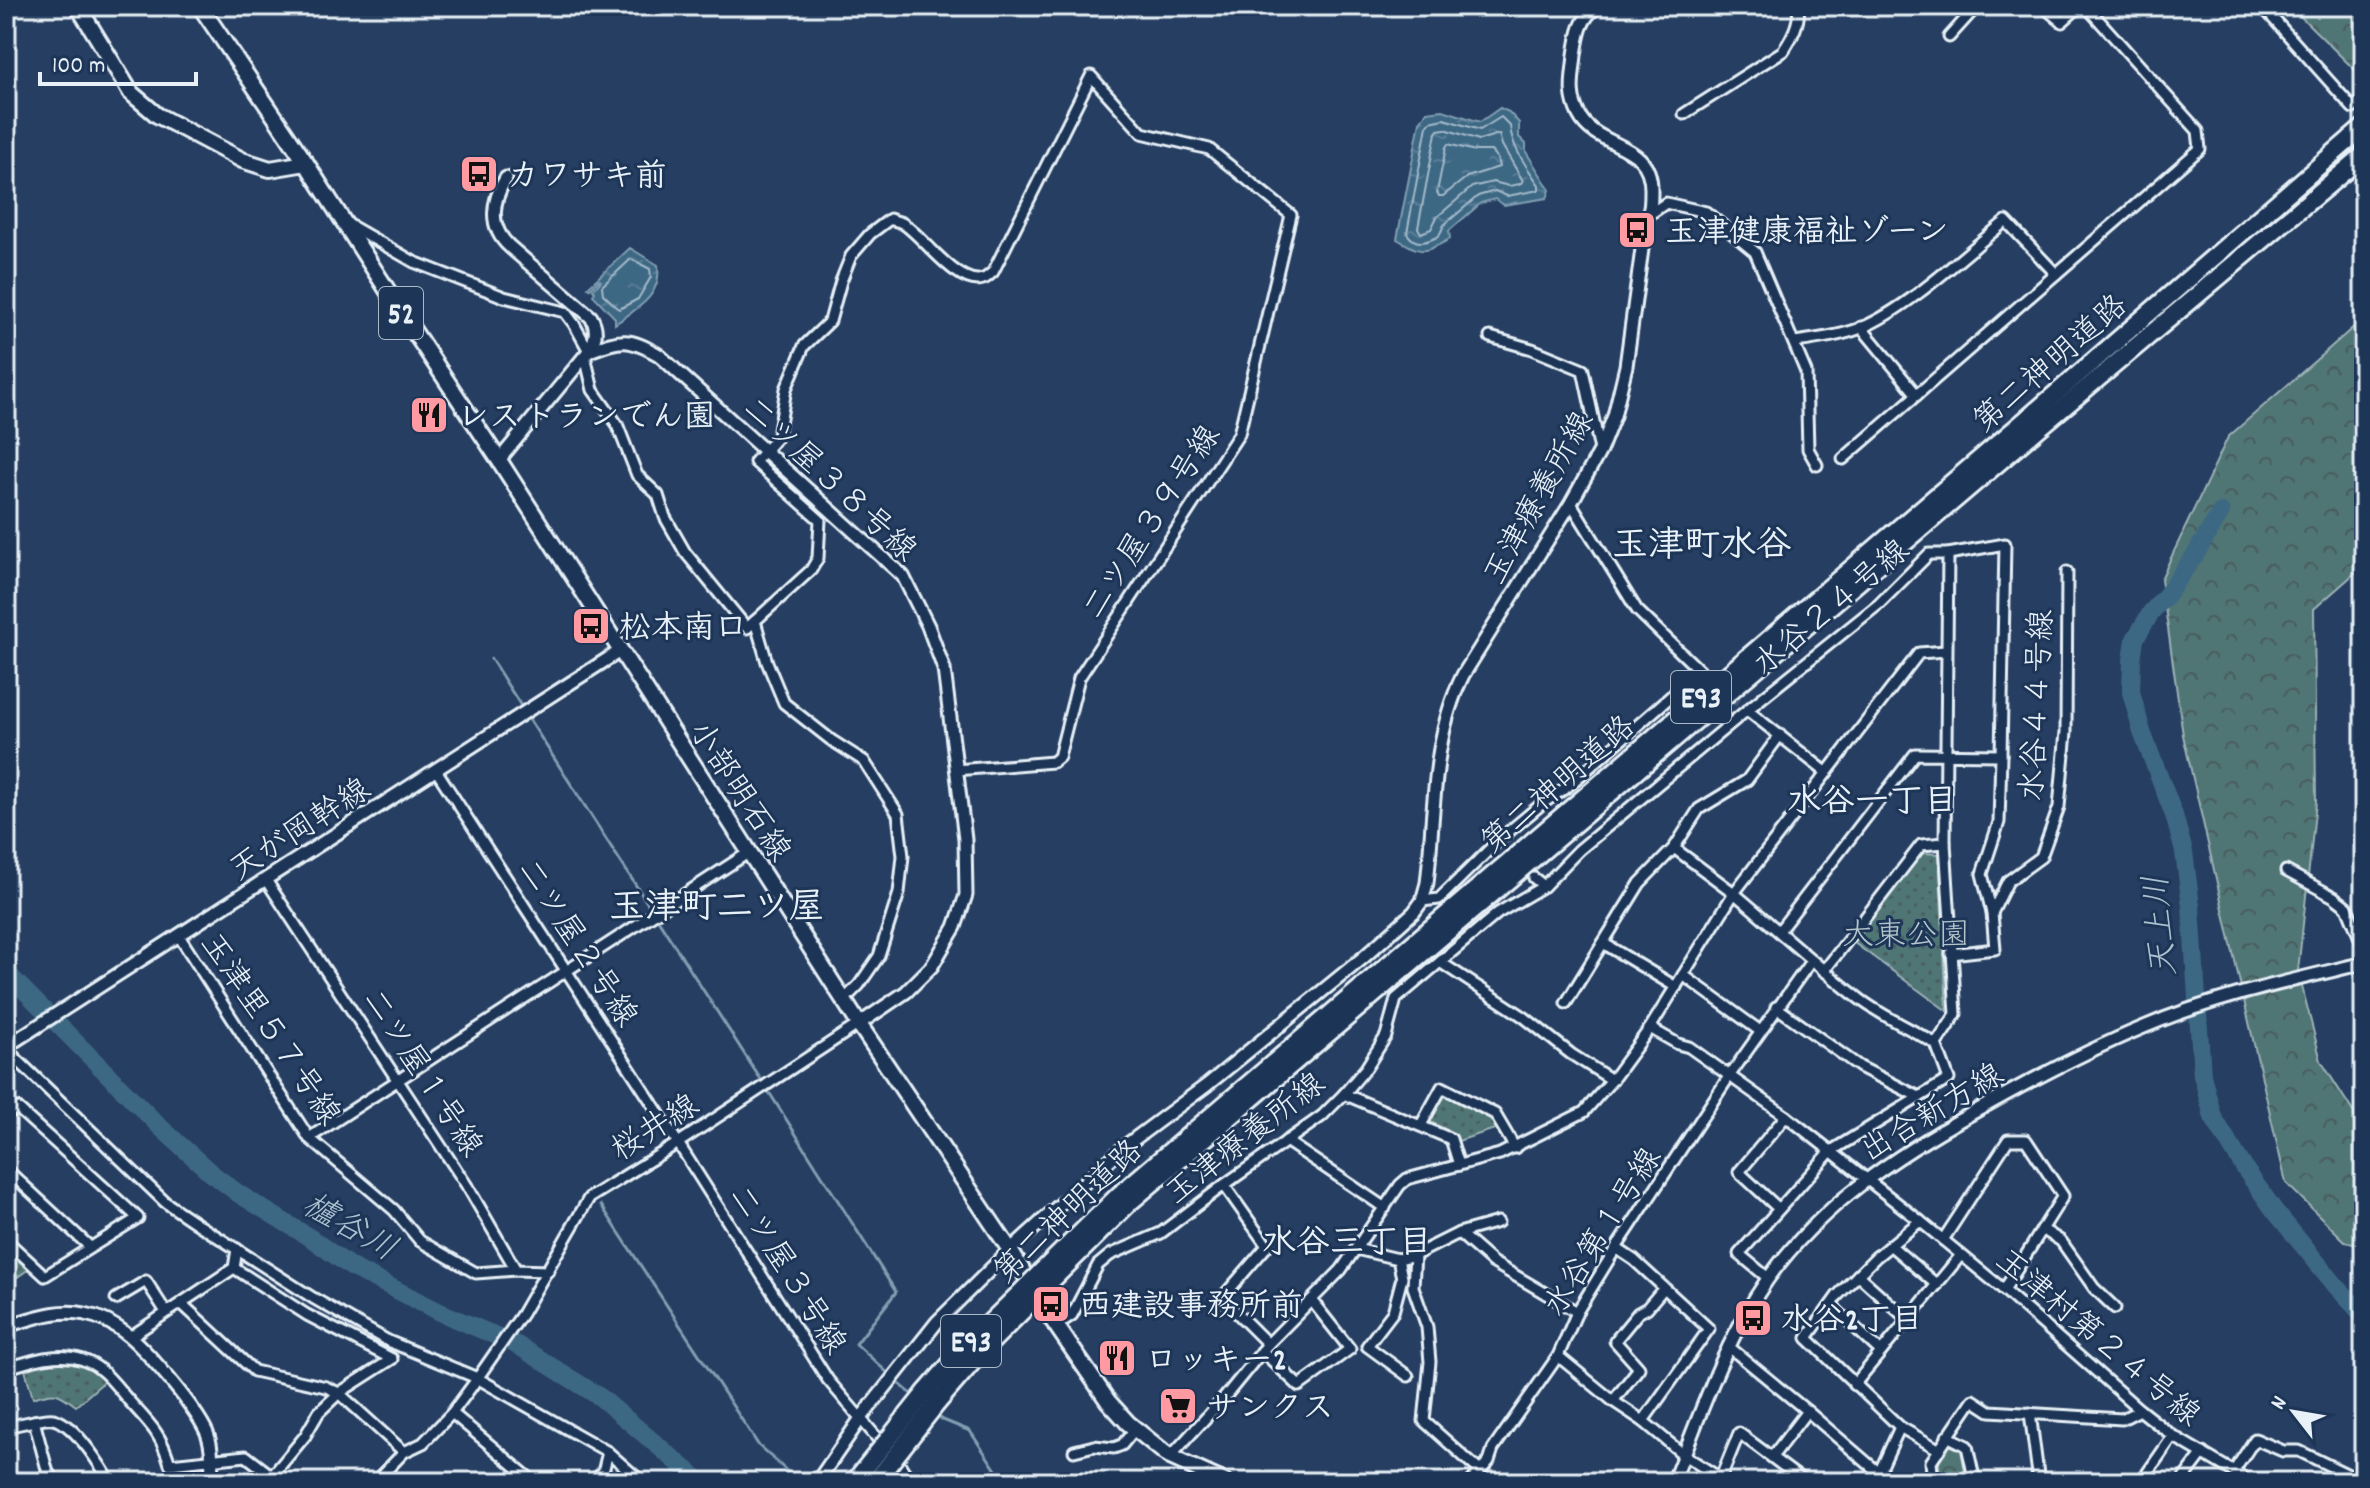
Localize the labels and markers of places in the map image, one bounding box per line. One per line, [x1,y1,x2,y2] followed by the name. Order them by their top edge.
[458,153,500,195] bus stop icon: カワサキ前
[507,156,667,202] place label: カワサキ前
[1616,209,1658,251] bus stop icon: 玉津健康福祉ゾーン
[1665,212,1949,258] place label: 玉津健康福祉ゾーン
[408,394,450,436] restaurant icon: レストランでん園
[457,397,716,443] place label: レストランでん園
[570,605,612,647] bus stop icon: 松本南口
[619,608,747,654] place label: 松本南口
[1030,1283,1072,1325] bus stop icon: 西建設事務所前
[1079,1286,1303,1332] place label: 西建設事務所前
[1732,1297,1774,1339] bus stop icon: 水谷2丁目
[1781,1300,1923,1346] place label: 水谷2丁目
[1096,1337,1138,1379] restaurant icon: ロッキー2
[1145,1340,1287,1386] place label: ロッキー2
[1157,1385,1199,1427] supermarket icon: サンクス
[1206,1388,1334,1434] place label: サンクス

